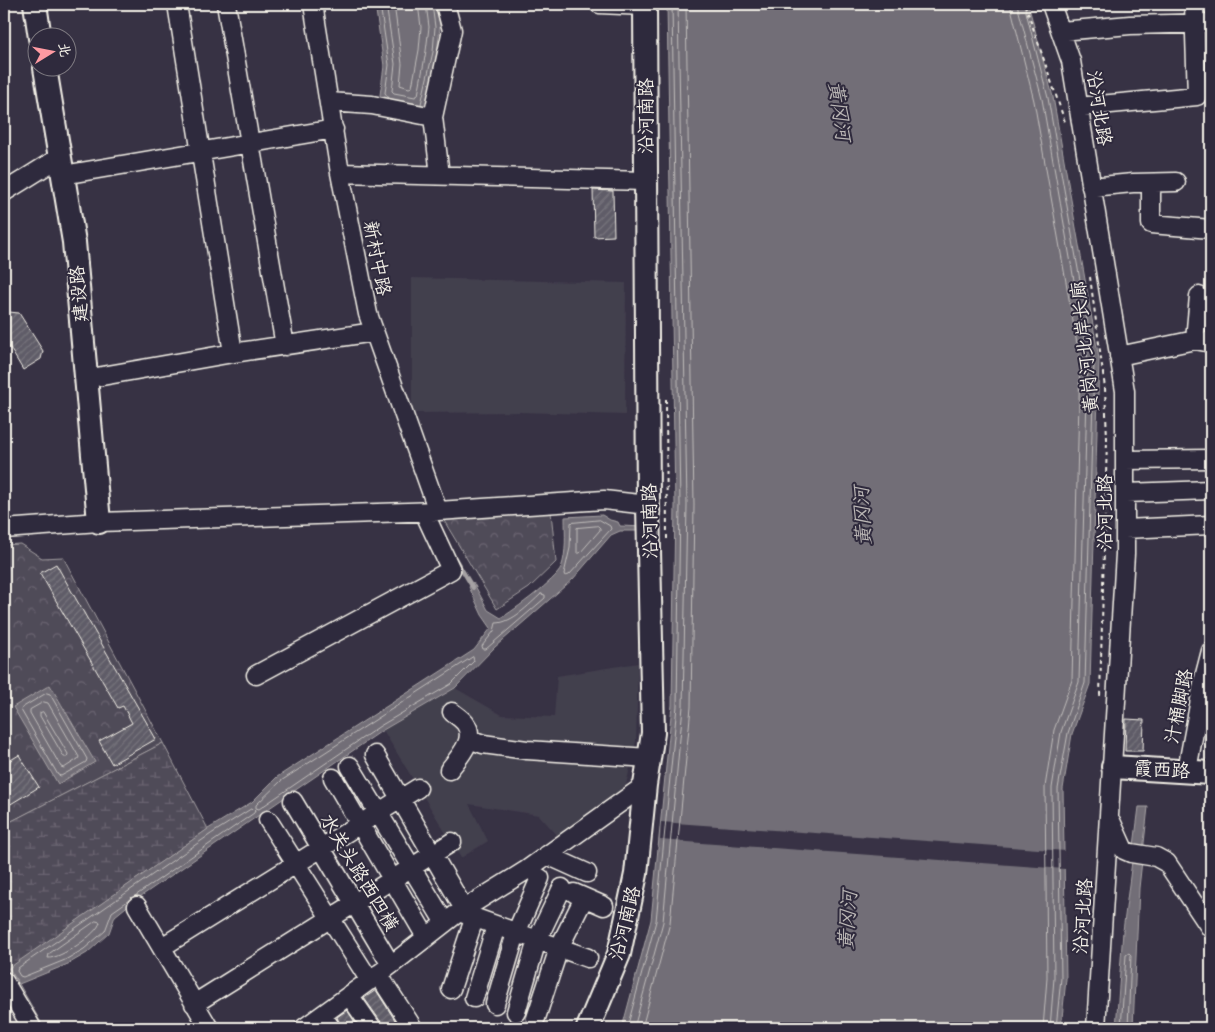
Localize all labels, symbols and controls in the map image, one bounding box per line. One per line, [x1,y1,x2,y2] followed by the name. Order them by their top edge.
[28,28,78,78] north arrow
[55,41,74,58] text: 北
[1082,69,1117,147] street label: 沿河北路
[634,78,657,154] street label: 沿河南路
[824,80,856,145] water label: 黄冈河
[359,219,396,298] street label: 新村中路
[65,265,92,323] street label: 建设路
[1066,280,1103,414] street label: 黄岗河北岸长廊
[1093,474,1116,550] street label: 沿河北路
[848,482,876,547] water label: 黄冈河
[637,483,662,559] street label: 沿河南路
[1160,667,1197,746] street label: 汁桶脚路
[1133,757,1191,782] street label: 霞西路
[315,809,404,935] street label: 水关头路西四横
[1068,877,1097,955] street label: 沿河北路
[604,883,645,963] street label: 沿河南路
[833,886,861,951] water label: 黄冈河

